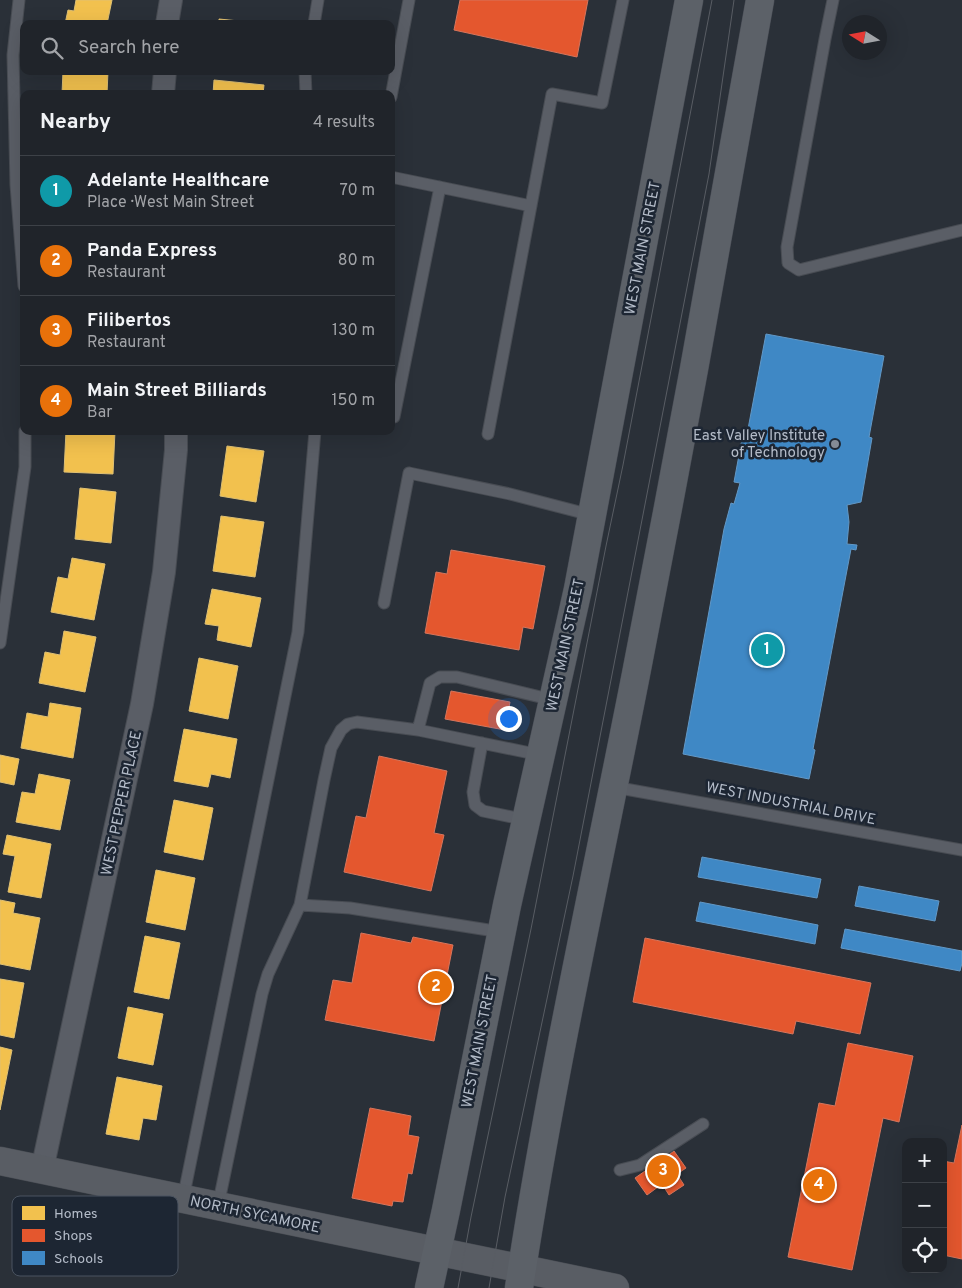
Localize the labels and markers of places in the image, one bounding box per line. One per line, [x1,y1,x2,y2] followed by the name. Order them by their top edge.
[693,427,825,463] place label: East Valley Institute of Technology
[829,438,841,450] marker: East Valley Institute of Technology
[751,631,783,669] pin: 1
[420,968,452,1006] pin: 2
[647,1152,679,1190] pin: 3
[803,1166,835,1204] pin: 4

